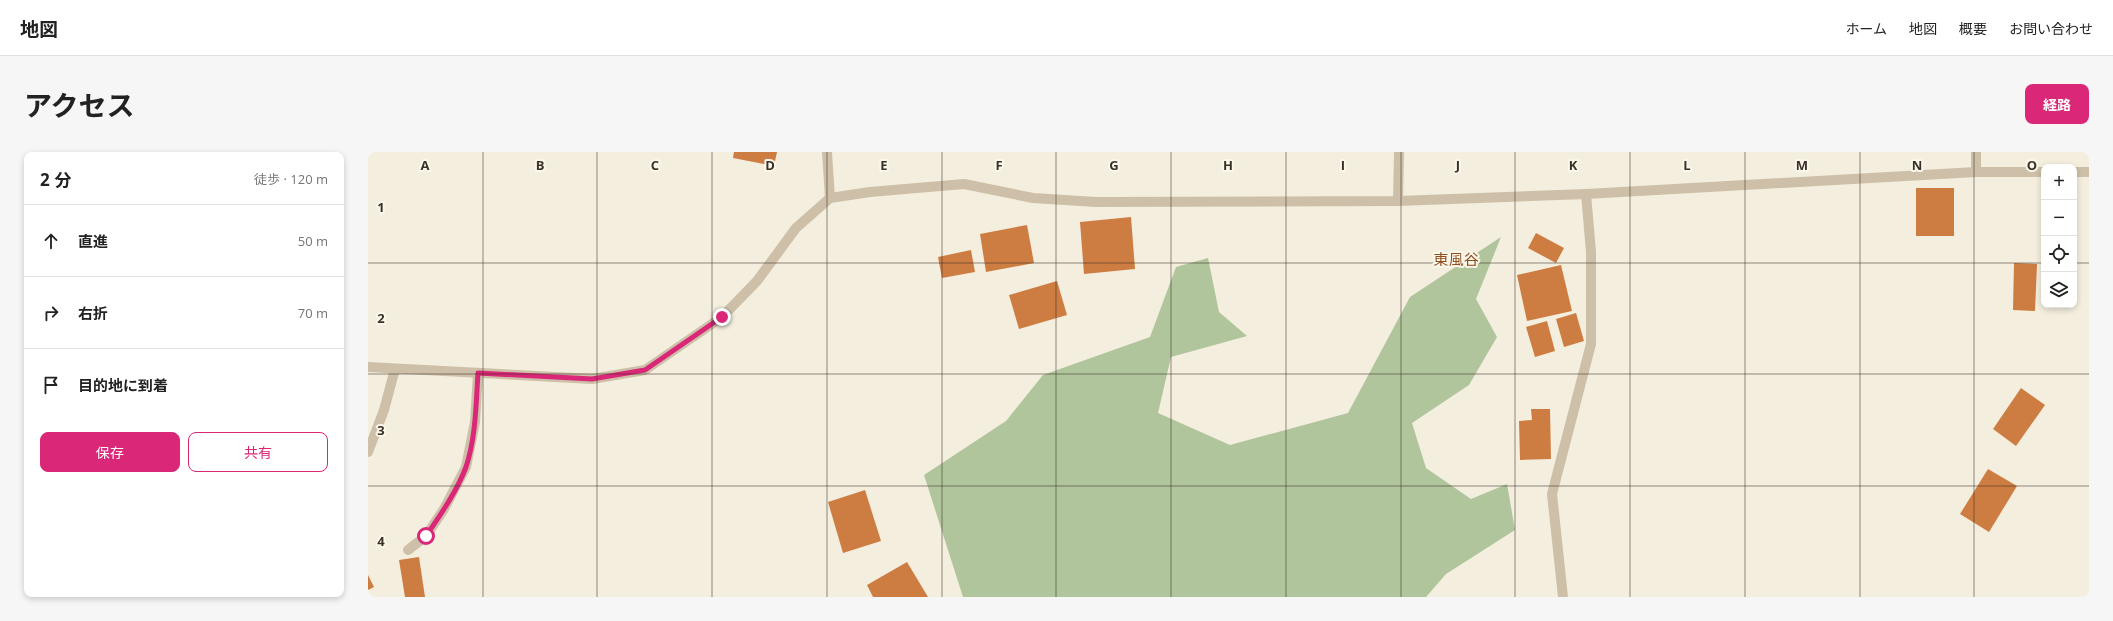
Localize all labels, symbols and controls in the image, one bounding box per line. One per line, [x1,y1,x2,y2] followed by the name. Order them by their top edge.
[20,16,58,42] text: 地図
[1845,19,1887,38] text: ホーム
[1909,19,1937,38] text: 地図
[1959,19,1987,38] text: 概要
[2009,19,2093,38] text: お問い合わせ
[2025,84,2089,124] button: 経路
[24,86,135,124] text: アクセス
[421,156,430,174] text: A
[536,156,545,174] text: B
[651,156,659,174] text: C
[765,156,775,174] text: D
[880,156,888,174] text: E
[995,156,1003,174] text: F
[1109,156,1119,174] text: G
[1223,156,1233,174] text: H
[1341,156,1345,174] text: I
[1455,156,1460,174] text: J
[1569,156,1578,174] text: K
[1683,156,1691,174] text: L
[1796,156,1808,174] text: M
[1912,156,1922,174] text: N
[2027,156,2037,174] text: O
[2041,164,2077,308] map controls
[2041,164,2077,200] button: +
[40,168,71,191] text: 2 分
[254,170,328,188] text: 徒歩 · 120 m
[377,198,385,216] text: 1
[2041,200,2077,236] button: −
[40,230,62,252] icon: ahead
[78,231,108,251] text: 直進
[298,232,328,250] text: 50 m
[2041,236,2077,272] button: locate
[1433,249,1479,269] district label: 東風谷
[2041,272,2077,308] button: layers
[40,302,62,324] icon: right
[78,303,108,323] text: 右折
[298,304,328,322] text: 70 m
[713,308,731,326] route end
[377,309,385,327] text: 2
[40,374,62,396] icon: arrive
[78,375,168,395] text: 目的地に到着
[377,421,385,439] text: 3
[40,432,180,472] button: 保存
[188,432,328,472] button: 共有
[417,527,435,545] route start
[377,532,385,550] text: 4

